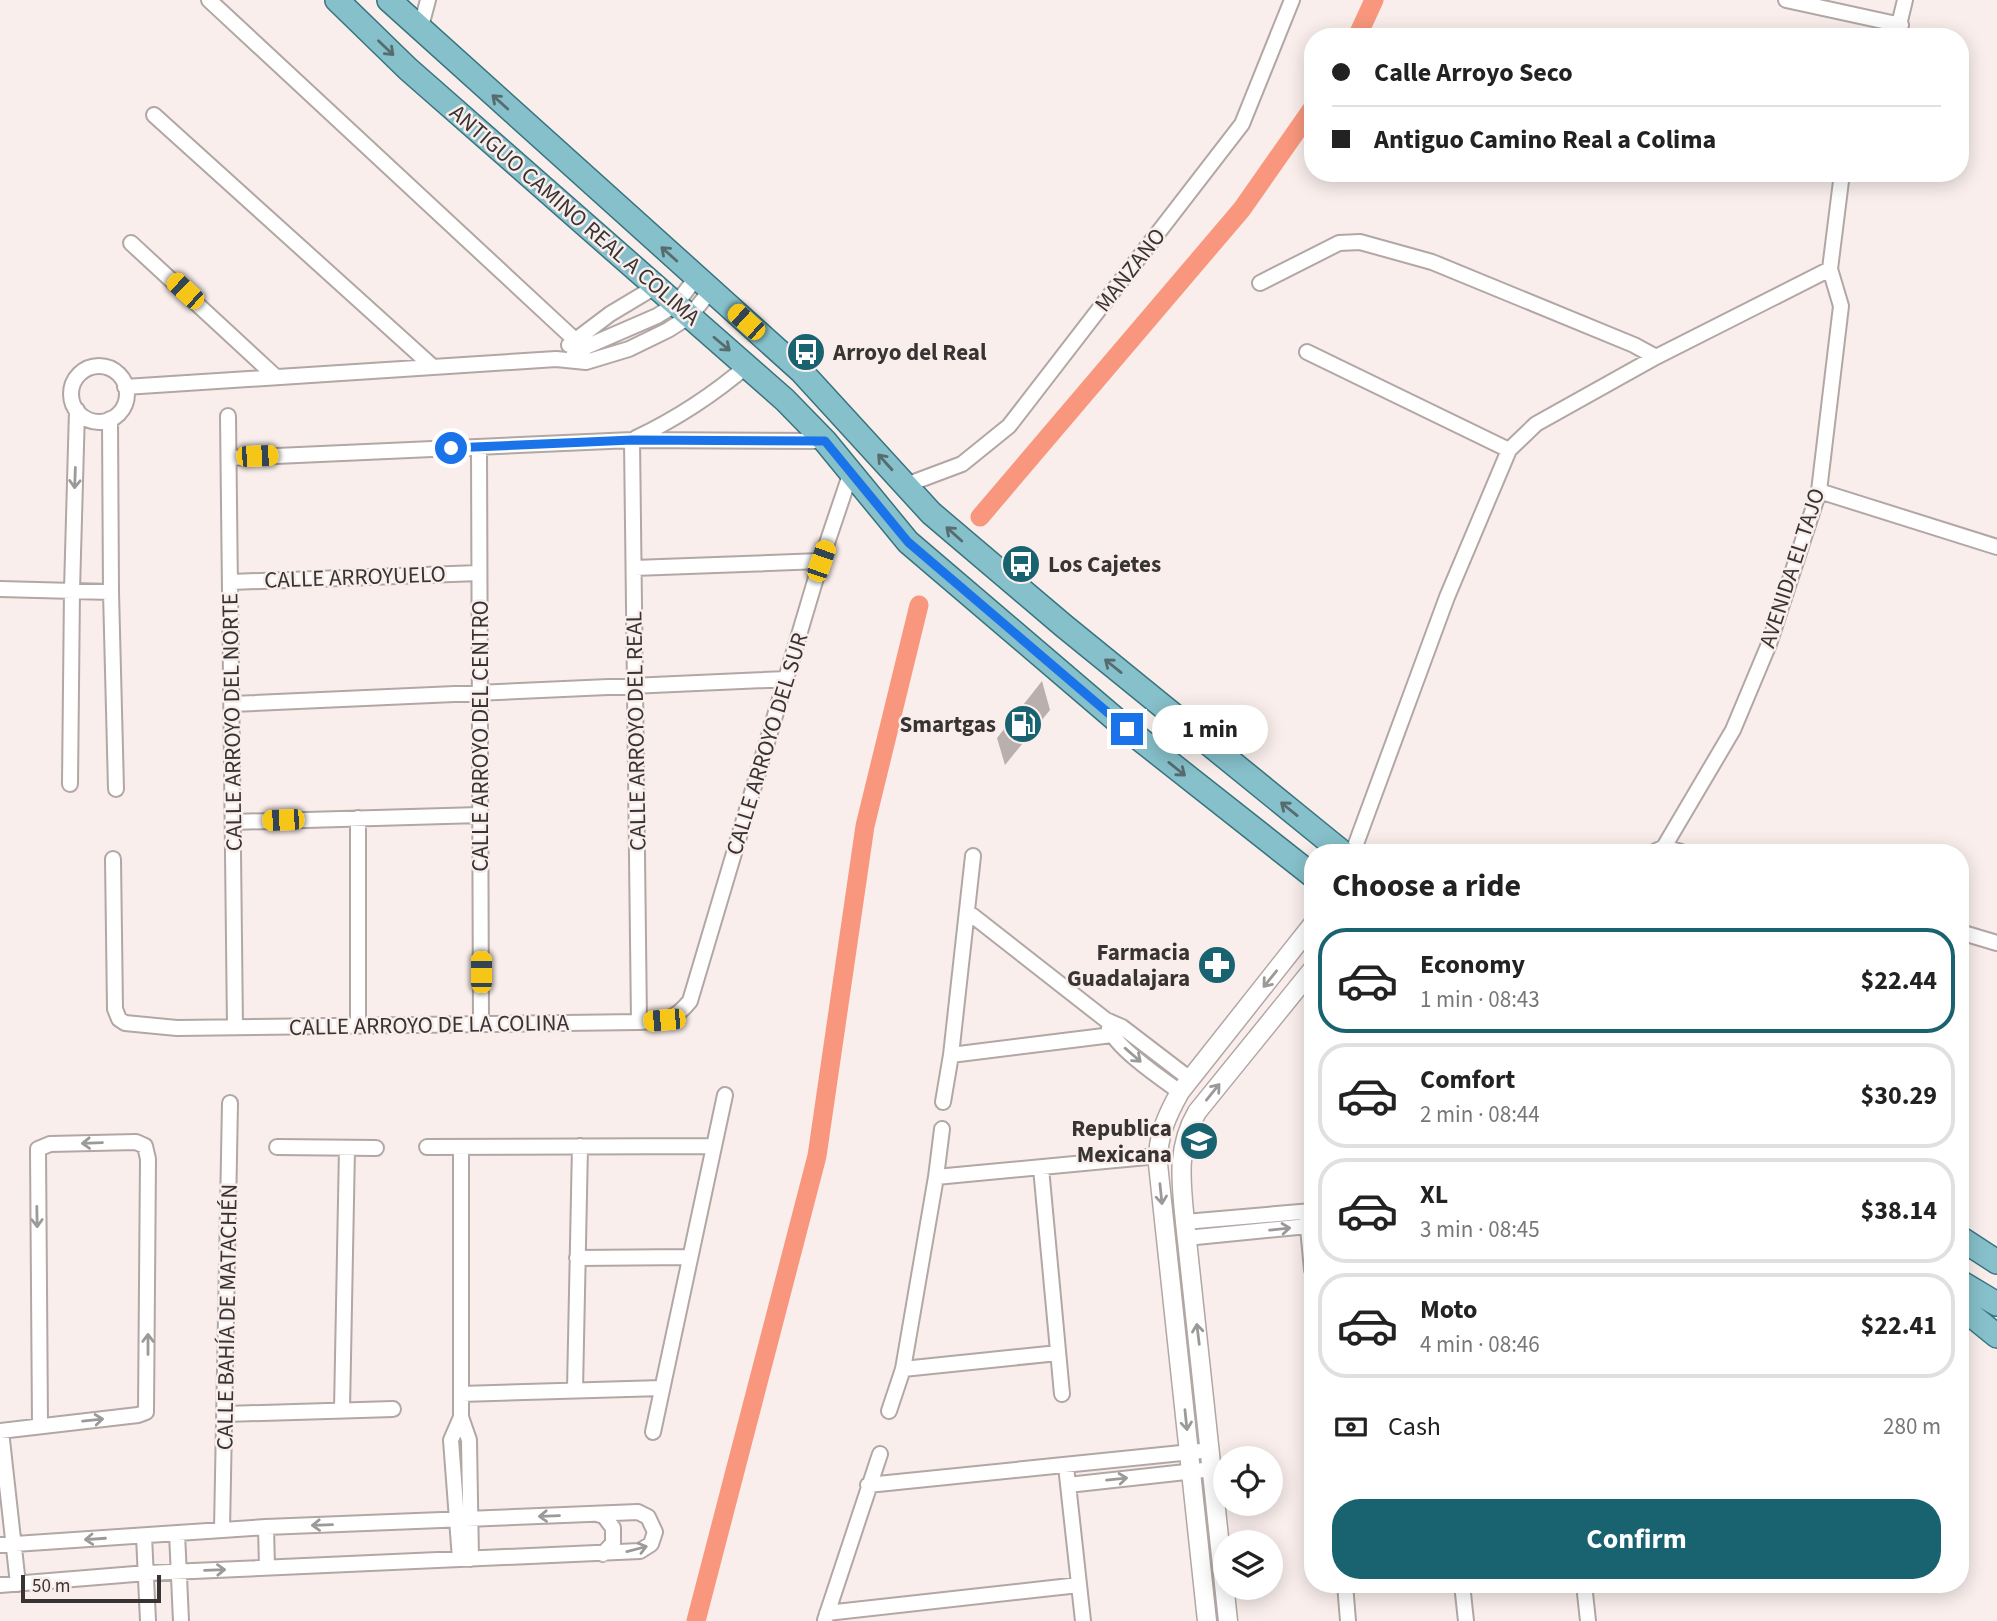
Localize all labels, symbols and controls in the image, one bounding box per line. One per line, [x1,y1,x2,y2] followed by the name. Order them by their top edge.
[377,39,394,56] one-way arrow
[1374,54,1573,91] text: Calle Arroyo Seco
[491,94,509,110] one-way arrow
[442,97,708,334] street label: ANTIGUO CAMINO REAL A COLIMA
[1374,121,1716,158] text: Antiguo Camino Real a Colima
[1087,221,1173,319] street label: MANZANO
[660,246,678,262] one-way arrow
[163,269,208,313] car
[724,300,769,344] car
[785,331,827,373] bus stop icon: Arroyo del Real
[713,336,731,352] one-way arrow
[832,336,987,369] place label: Arroyo del Real
[435,432,467,464] route start
[236,445,279,467] car
[878,454,894,472] one-way arrow
[68,467,81,490] one-way arrow
[1751,484,1833,652] street label: AVENIDA EL TAJO
[946,525,963,542] one-way arrow
[805,538,838,584] car
[1000,543,1042,585] bus stop icon: Los Cajetes
[1048,548,1161,581] place label: Los Cajetes
[264,557,446,597] street label: CALLE ARROYUELO
[213,593,251,851] street label: CALLE ARROYO DEL NORTE
[464,600,497,872] street label: CALLE ARROYO DEL CENTRO
[617,611,655,851] street label: CALLE ARROYO DEL REAL
[717,629,817,859] street label: CALLE ARROYO DEL SUR
[1104,658,1122,674] one-way arrow
[1002,703,1044,745] fuel station icon: Smartgas
[1152,704,1267,754] callout: 1 min
[899,708,996,741] place label: Smartgas
[1111,713,1143,745] route end
[1182,713,1238,746] text: 1 min
[1167,761,1185,777] one-way arrow
[1281,802,1299,817] one-way arrow
[262,809,305,831] car
[1332,863,1521,909] text: Choose a ride
[1067,936,1190,995] place label: Farmacia Guadalajara
[1196,944,1238,986] pharmacy icon: Farmacia Guadalajara
[1420,946,1525,983] text: Economy
[1336,949,1399,1012] icon: car
[471,951,492,993] car
[1861,962,1937,999] text: $22.44
[1262,969,1278,987] one-way arrow
[1420,983,1540,1016] text: 1 min · 08:43
[289,1006,570,1044] street label: CALLE ARROYO DE LA COLINA
[643,1008,686,1032] car
[1123,1047,1141,1063] one-way arrow
[1420,1061,1515,1098] text: Comfort
[1336,1064,1399,1127] icon: car
[1861,1077,1937,1114] text: $30.29
[1206,1083,1221,1101] one-way arrow
[1420,1098,1540,1131] text: 2 min · 08:44
[1071,1112,1172,1171] place label: Republica Mexicana
[1178,1120,1220,1162] school or university icon: Republica Mexicana
[80,1136,103,1150] one-way arrow
[1420,1176,1448,1213] text: XL
[1336,1179,1399,1242] icon: car
[208,1183,246,1451] street label: CALLE BAHÍA DE MATACHÉN
[1155,1183,1168,1205] one-way arrow
[1861,1192,1937,1229] text: $38.14
[31,1205,44,1228] one-way arrow
[1420,1213,1540,1246] text: 3 min · 08:45
[1268,1222,1290,1235] one-way arrow
[1420,1291,1477,1328] text: Moto
[1336,1294,1399,1357] icon: car
[1861,1307,1937,1344] text: $22.41
[1191,1323,1204,1346] one-way arrow
[1420,1328,1540,1361] text: 4 min · 08:46
[141,1332,155,1355] one-way arrow
[1332,1408,1370,1446] icon: cash
[1388,1408,1441,1445] text: Cash
[1180,1409,1193,1431] one-way arrow
[1883,1410,1941,1443] text: 280 m
[81,1413,104,1426] one-way arrow
[1213,1446,1283,1600] map controls
[1213,1446,1283,1516] button: locate
[1106,1473,1128,1486] one-way arrow
[1332,1499,1941,1579] button: Confirm
[538,1509,561,1522] one-way arrow
[310,1518,333,1531] one-way arrow
[1213,1530,1283,1600] button: layers
[84,1533,106,1546] one-way arrow
[625,1542,648,1555] one-way arrow
[203,1563,226,1576] one-way arrow
[21,1572,161,1604] scale bar
[32,1573,70,1600] text: 50 m

